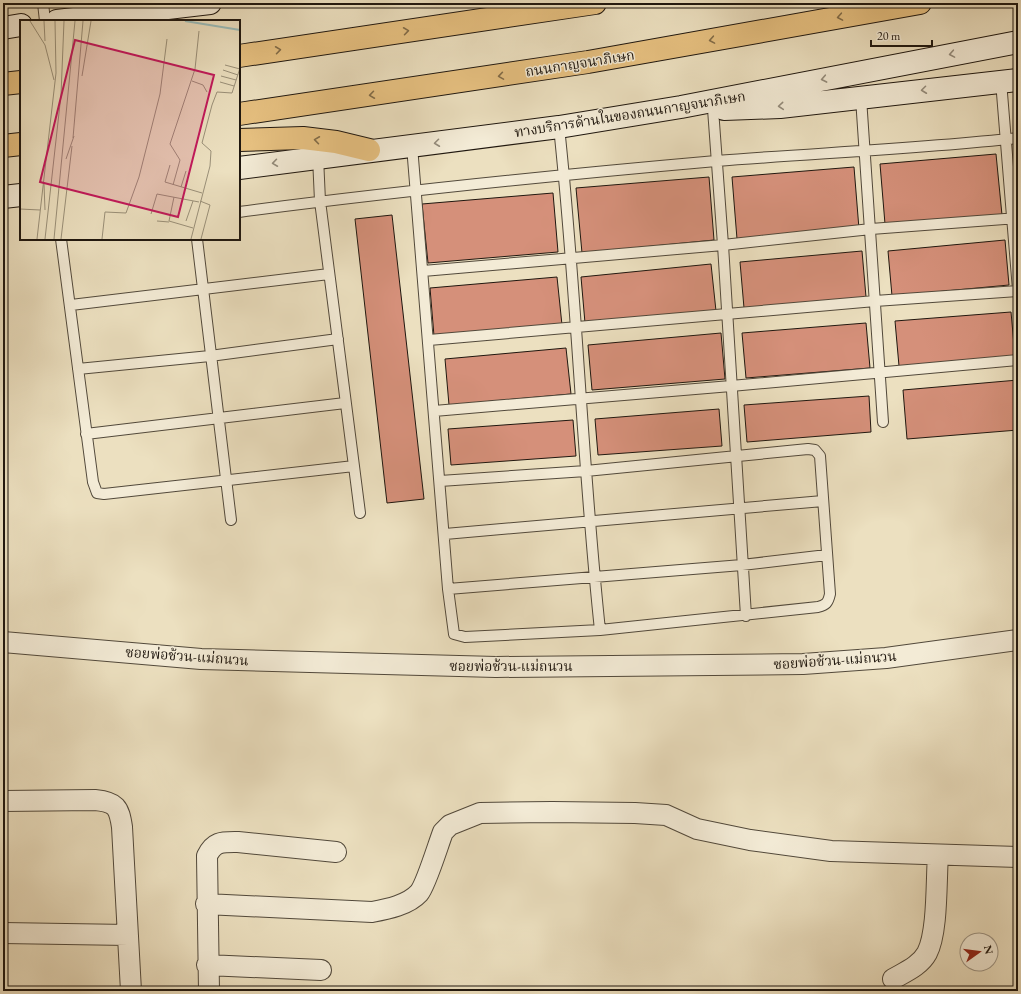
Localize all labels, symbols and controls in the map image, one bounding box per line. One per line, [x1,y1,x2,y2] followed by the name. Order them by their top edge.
[837,13,843,21] one-way arrow
[20,20,240,240] inset map
[871,22,932,48] scale bar
[403,27,409,36] one-way arrow
[877,28,901,44] text: 20 m
[709,35,715,44] one-way arrow
[524,45,636,81] street label: ถนนกาญจนาภิเษก
[275,46,281,55] one-way arrow
[949,50,955,58] one-way arrow
[498,71,504,80] one-way arrow
[821,74,828,83] one-way arrow
[920,85,927,94] one-way arrow
[513,86,747,141] street label: ทางบริการด้านในของถนนกาญจนาภิเษก
[369,90,376,99] one-way arrow
[778,102,784,111] one-way arrow
[314,136,320,145] one-way arrow
[434,138,440,147] one-way arrow
[272,158,278,167] one-way arrow
[125,643,249,669] street label: ซอยพ่อช้วน-แม่ถนวน
[773,647,897,673] street label: ซอยพ่อช้วน-แม่ถนวน
[449,657,573,675] street label: ซอยพ่อช้วน-แม่ถนวน
[959,932,999,972] north arrow
[981,944,997,956] text: N

